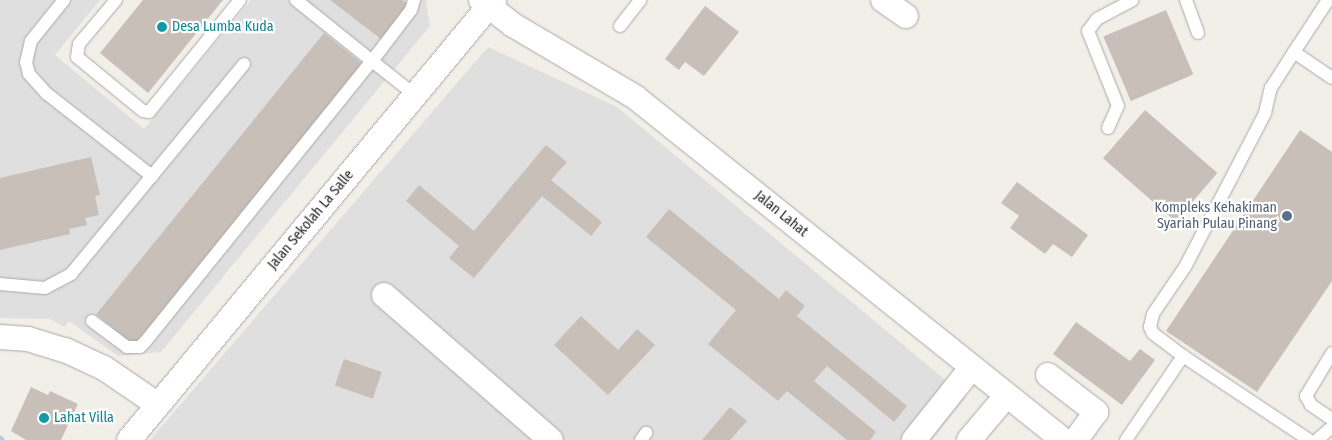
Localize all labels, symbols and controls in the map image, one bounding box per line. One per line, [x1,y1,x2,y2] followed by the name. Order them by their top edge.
[172,19,274,35] place label: Desa Lumba Kuda
[156,21,168,33] marker: Desa Lumba Kuda
[265,167,357,273] street label: Jalan Sekolah La Salle
[751,187,811,241] street label: Jalan Lahat
[1155,200,1277,232] place label: Kompleks Kehakiman Syariah Pulau Pinang
[1281,210,1293,222] marker: Kompleks Kehakiman Syariah Pulau Pinang
[54,410,114,426] place label: Lahat Villa
[38,412,50,424] marker: Lahat Villa

